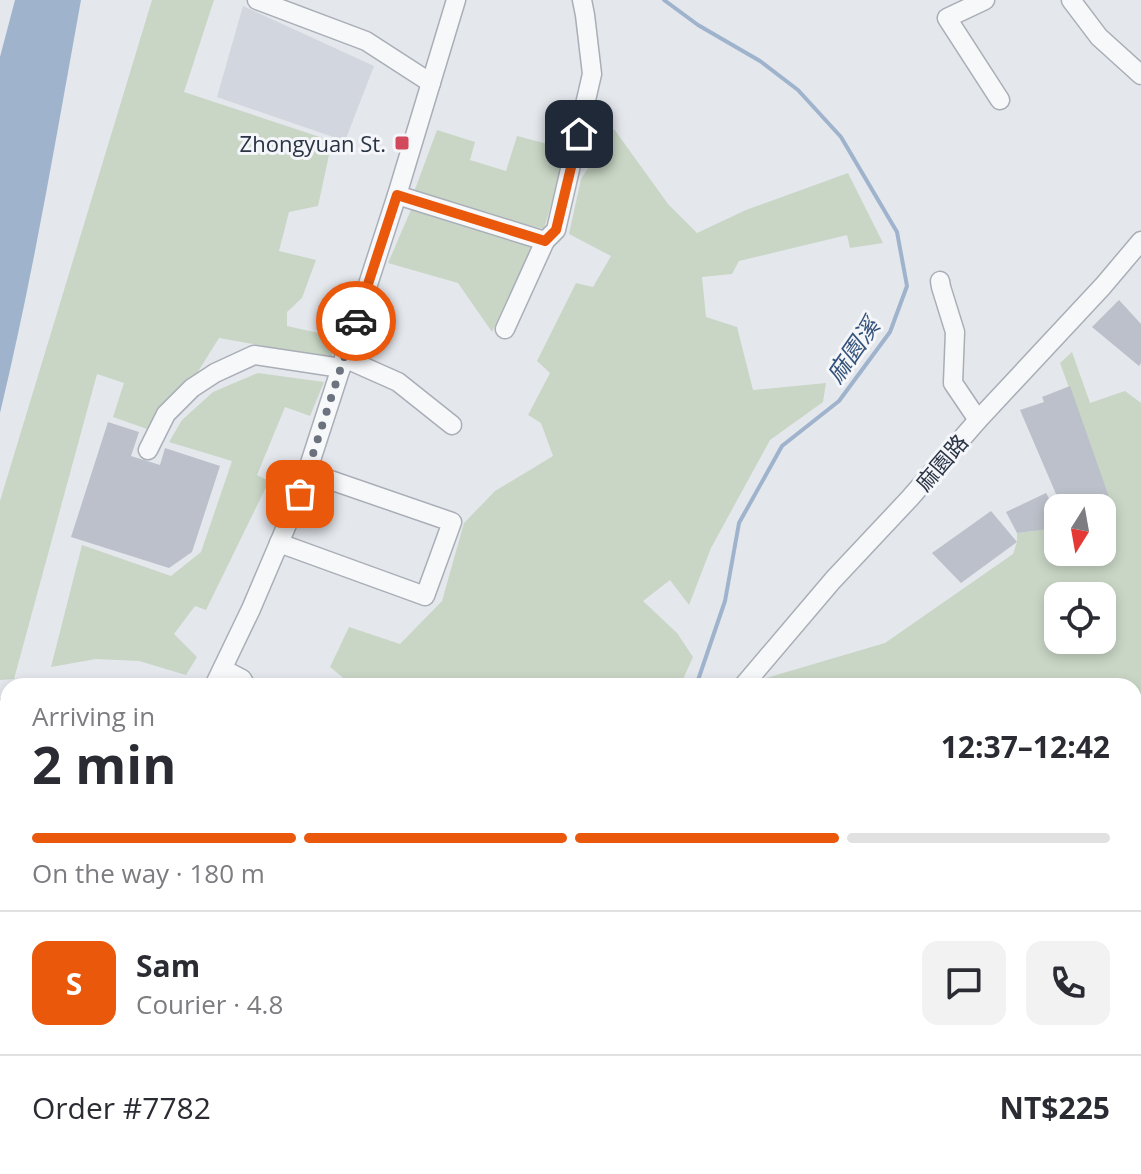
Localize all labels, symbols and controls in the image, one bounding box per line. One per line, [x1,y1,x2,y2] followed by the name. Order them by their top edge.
[545,100,613,168] pin
[557,112,601,156] icon: home
[240,128,386,158] place label: Zhongyuan St.
[393,134,411,152] marker: Zhongyuan St.
[316,281,396,361] courier
[334,299,378,343] icon: car
[818,309,888,389] water label: 麻園溪
[908,427,974,497] street label: 麻園路
[266,460,334,528] pin
[278,472,322,516] icon: bag
[1044,494,1116,566] north arrow
[1044,494,1116,654] map controls
[1044,582,1116,654] button: locate
[32,698,155,734] text: Arriving in
[941,726,1110,767] text: 12:37–12:42
[32,728,176,799] text: 2 min
[32,855,265,891] text: On the way · 180 m
[922,941,1006,1025] button: chat
[1026,941,1110,1025] button: phone
[136,945,200,986] text: Sam
[66,963,82,1004] text: S
[136,986,283,1022] text: Courier · 4.8
[32,1087,211,1128] text: Order #7782
[1000,1087,1110,1128] text: NT$225

